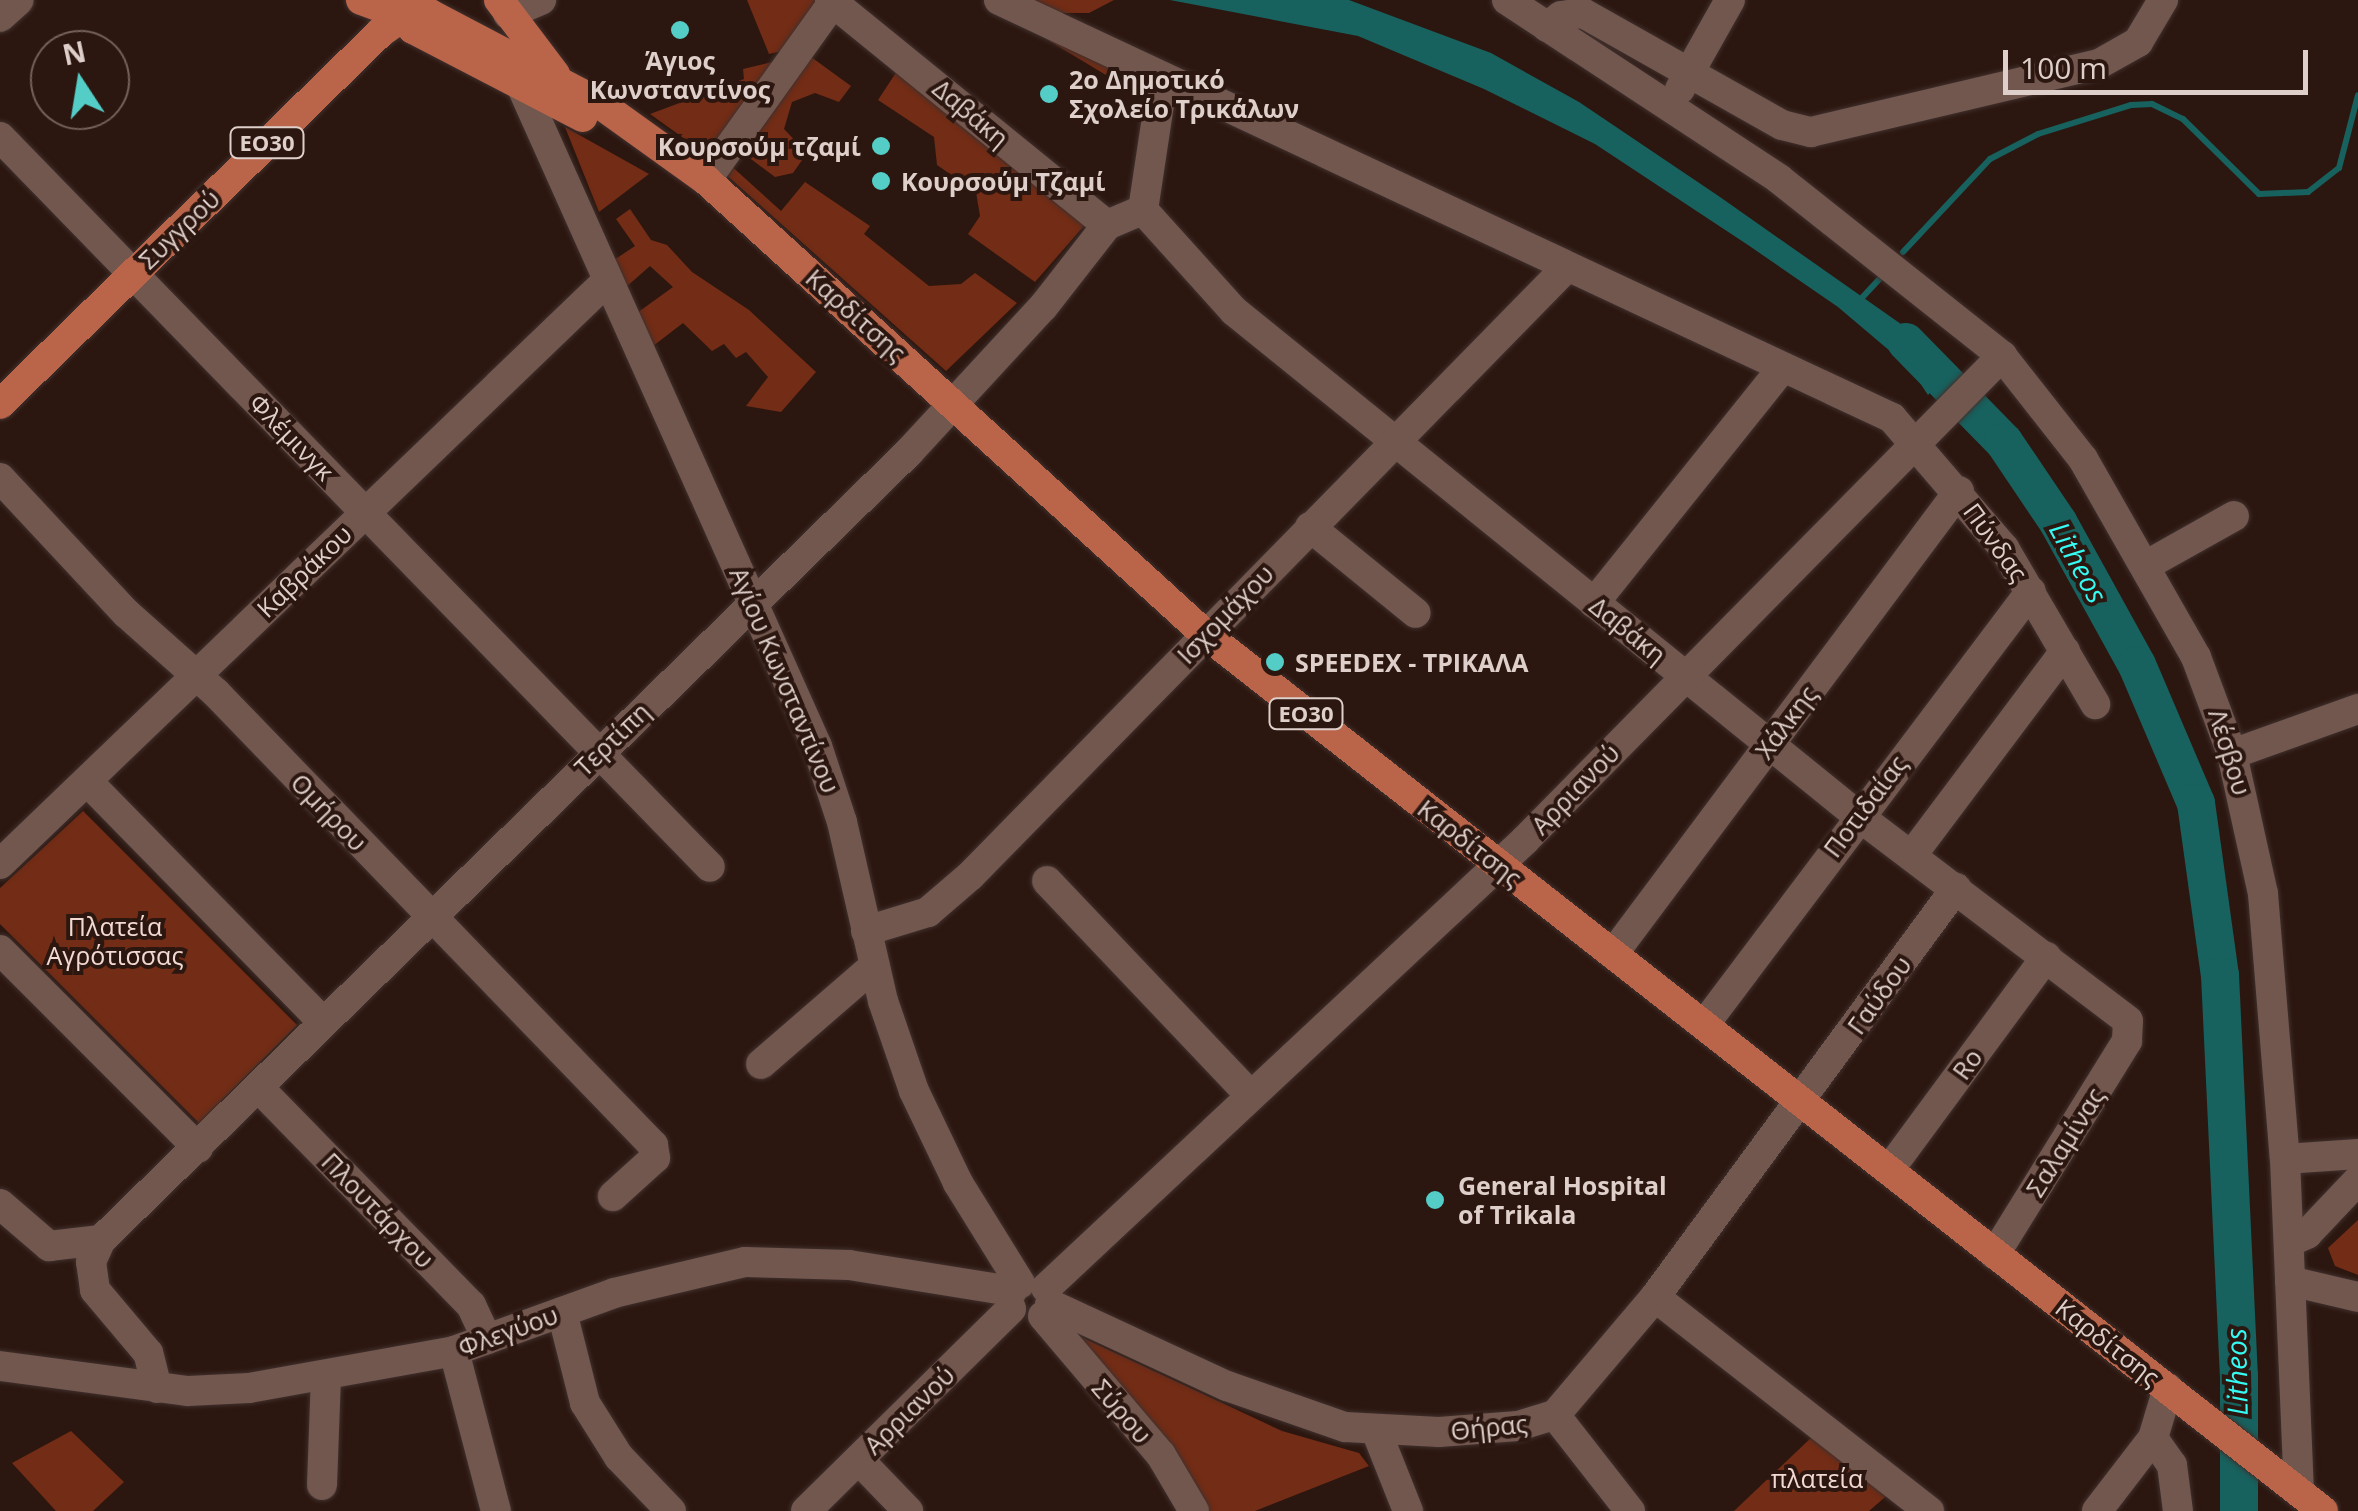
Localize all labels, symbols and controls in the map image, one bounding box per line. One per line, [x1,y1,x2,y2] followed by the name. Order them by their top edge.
[669,19,691,41] marker: Άγιος Κωνσταντίνος
[30,30,130,130] north arrow
[2008,30,2313,92] scale bar
[59,32,89,74] text: N
[590,46,770,105] place label: Άγιος Κωνσταντίνος
[2020,47,2107,88] text: 100 m
[1069,65,1299,124] place label: 2ο Δημοτικό Σχολείο Τρικάλων
[927,73,1015,153] street label: Δαβάκη
[1038,83,1060,105] marker: 2ο Δημοτικό Σχολείο Τρικάλων
[230,126,304,160] road number: ΕΟ30
[658,131,861,161] place label: Κουρσούμ τζαμί
[870,135,892,157] marker: Κουρσούμ τζαμί
[901,166,1105,196] place label: Κουρσούμ Τζαμί
[870,170,892,192] marker: Κουρσούμ Τζαμί
[133,183,225,275] street label: Συγγρού
[800,262,912,368] street label: Καρδίτσης
[243,388,341,486] street label: Φλέμινγκ
[1958,497,2034,587] street label: Πύνδας
[2043,516,2115,608] water label: Litheos
[250,519,358,623] street label: Καβράκου
[1171,558,1279,670] street label: Ισχομάχου
[724,563,846,797] street label: Αγίου Κωνσταντίνου
[1584,590,1672,670] street label: Δαβάκη
[1295,647,1528,677] place label: SPEEDEX - ΤΡΙΚΑΛΑ
[1264,651,1286,673] marker: SPEEDEX - ΤΡΙΚΑΛΑ
[1749,680,1823,764] street label: Χάλκης
[568,696,656,782] street label: Τερτίπη
[1268,697,1344,731] road number: ΕΟ30
[2203,705,2257,799] street label: Λέσβου
[1525,738,1625,840] street label: Αρριανού
[1817,749,1913,863] street label: Ποτιδαίας
[285,767,373,857] street label: Ομήρου
[1412,793,1528,893] street label: Καρδίτσης
[47,912,183,971] park label: Πλατεία Αγρότισσας
[1841,950,1917,1040] street label: Γαύδου
[1946,1043,1988,1085] street label: Ro
[2020,1082,2110,1202] street label: Σαλαμίνας
[316,1146,440,1274] street label: Πλουτάρχου
[1458,1171,1667,1230] place label: General Hospital of Trikala
[1422,1187,1448,1213] marker: General Hospital of Trikala
[2050,1292,2166,1392] street label: Καρδίτσης
[454,1299,562,1363] street label: Φλεγύου
[2218,1328,2254,1416] water label: Litheos
[858,1360,960,1460] street label: Αρριανού
[1086,1373,1158,1449] street label: Σύρου
[1449,1408,1529,1446] street label: Θήρας
[1771,1463,1863,1493] park label: πλατεία

